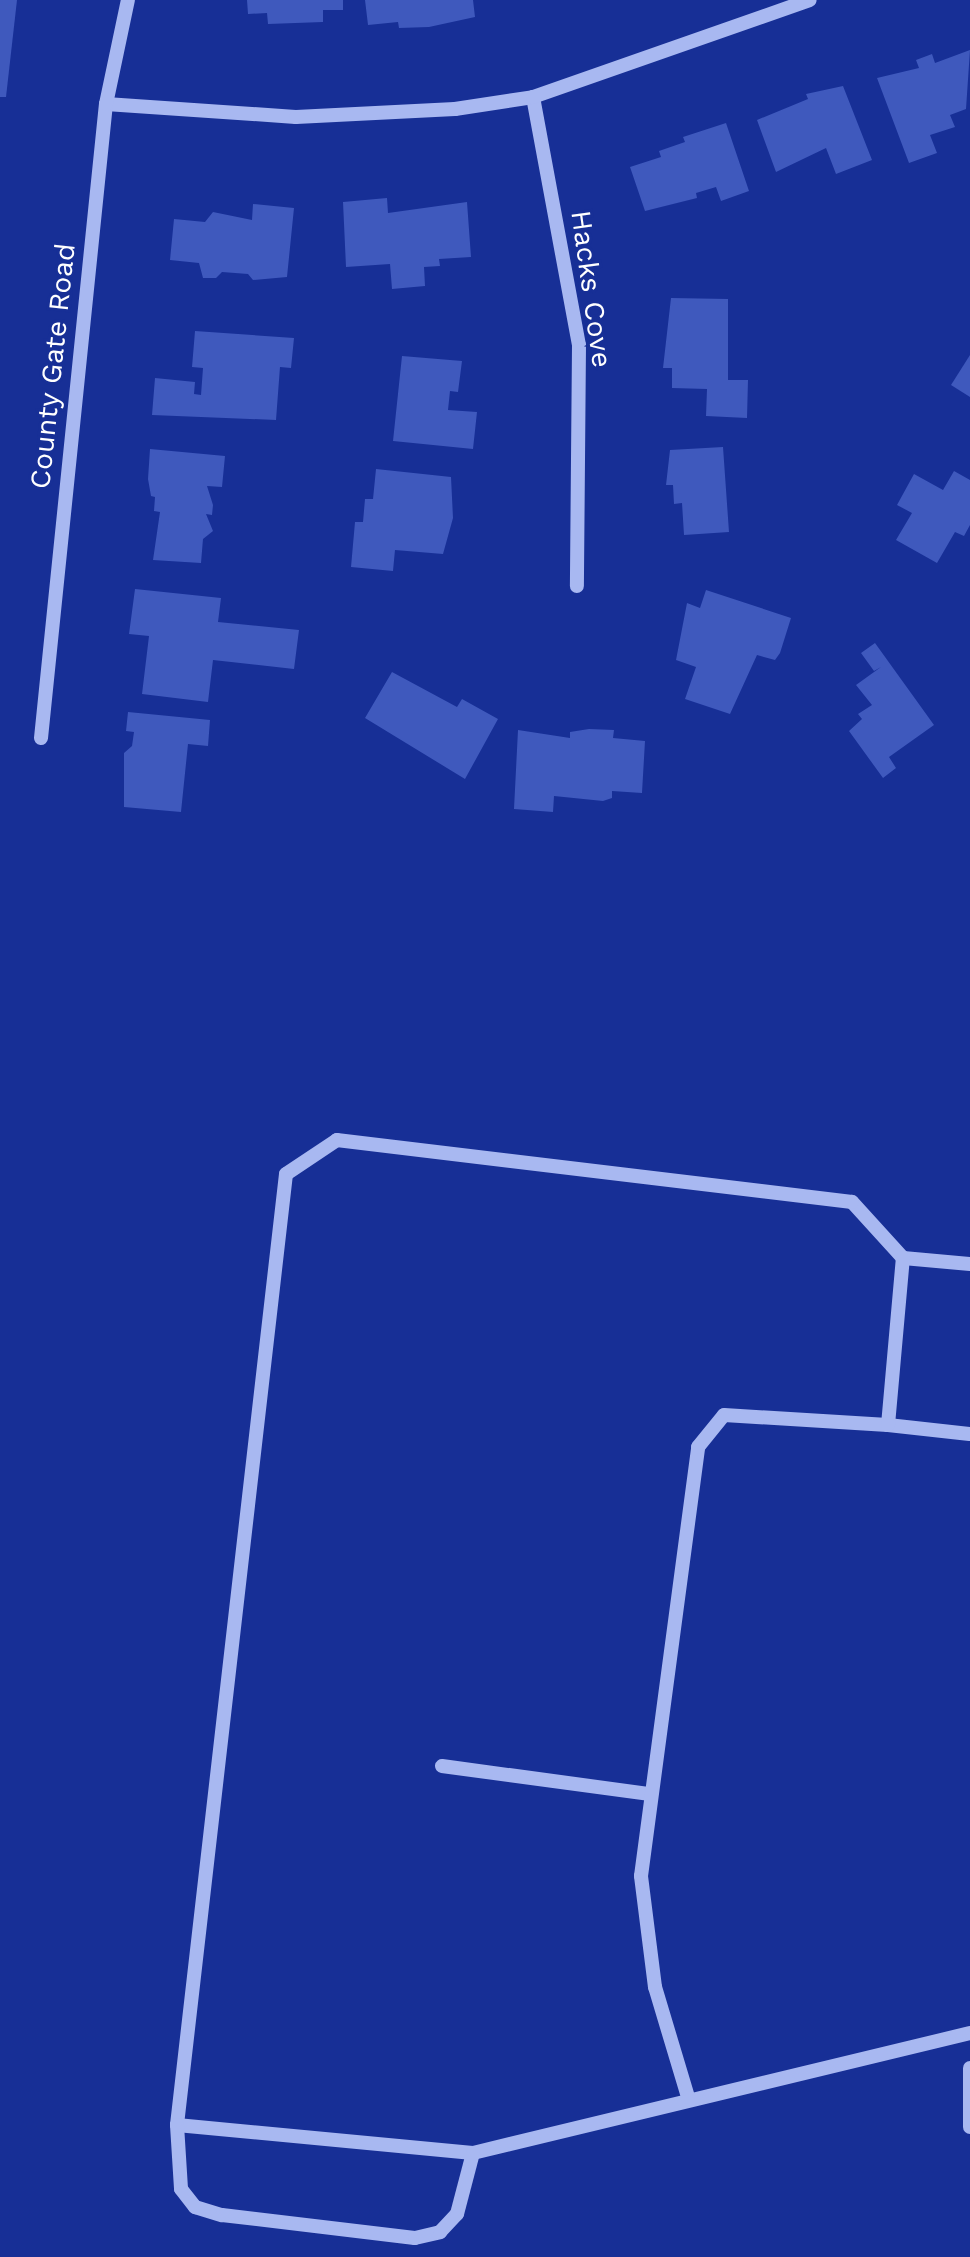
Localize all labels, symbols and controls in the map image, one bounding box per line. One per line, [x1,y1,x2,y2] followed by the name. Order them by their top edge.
[563,208,619,370] street label: Hacks Cove
[23,241,83,491] street label: County Gate Road

